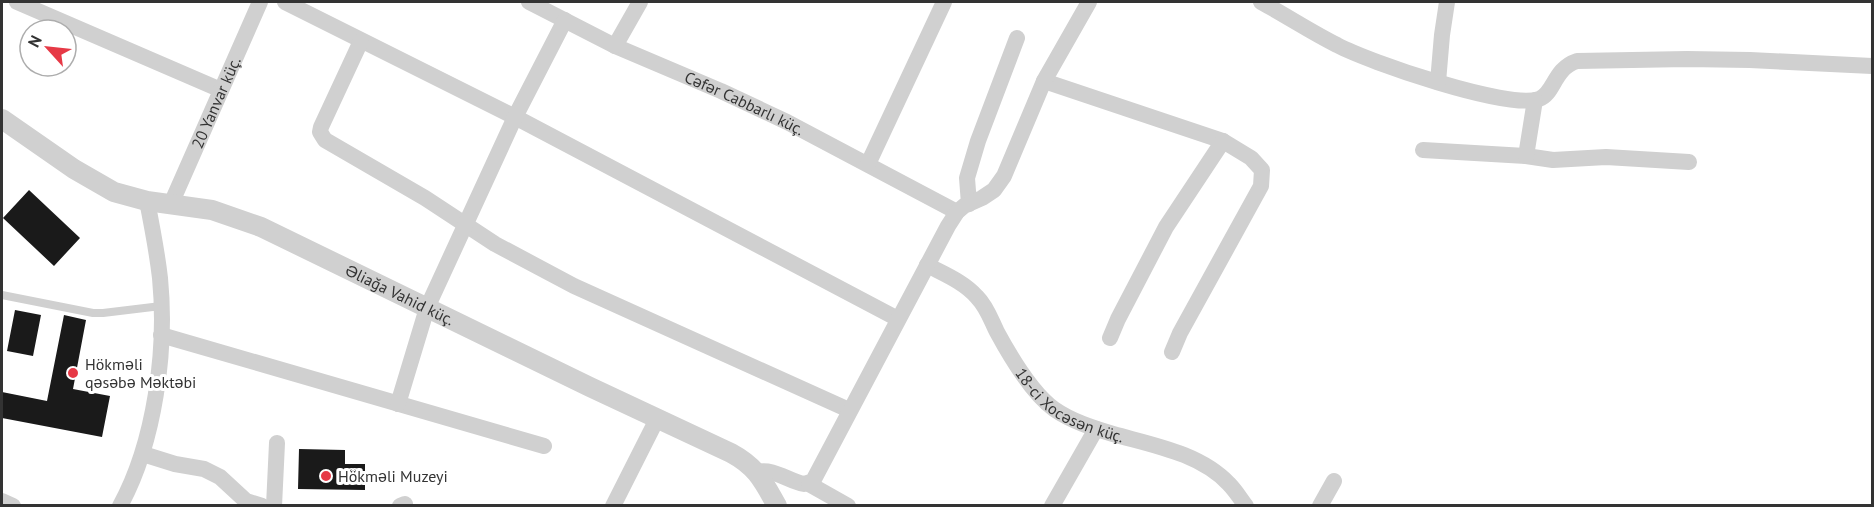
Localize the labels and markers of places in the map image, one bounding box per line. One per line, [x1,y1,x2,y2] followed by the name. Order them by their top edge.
[85,354,196,392] place label: Hökməli qəsəbə Məktəbi
[66,366,80,380] marker: Hökməli qəsəbə Məktəbi
[338,466,448,486] place label: Hökməli Muzeyi
[319,469,333,483] marker: Hökməli Muzeyi

